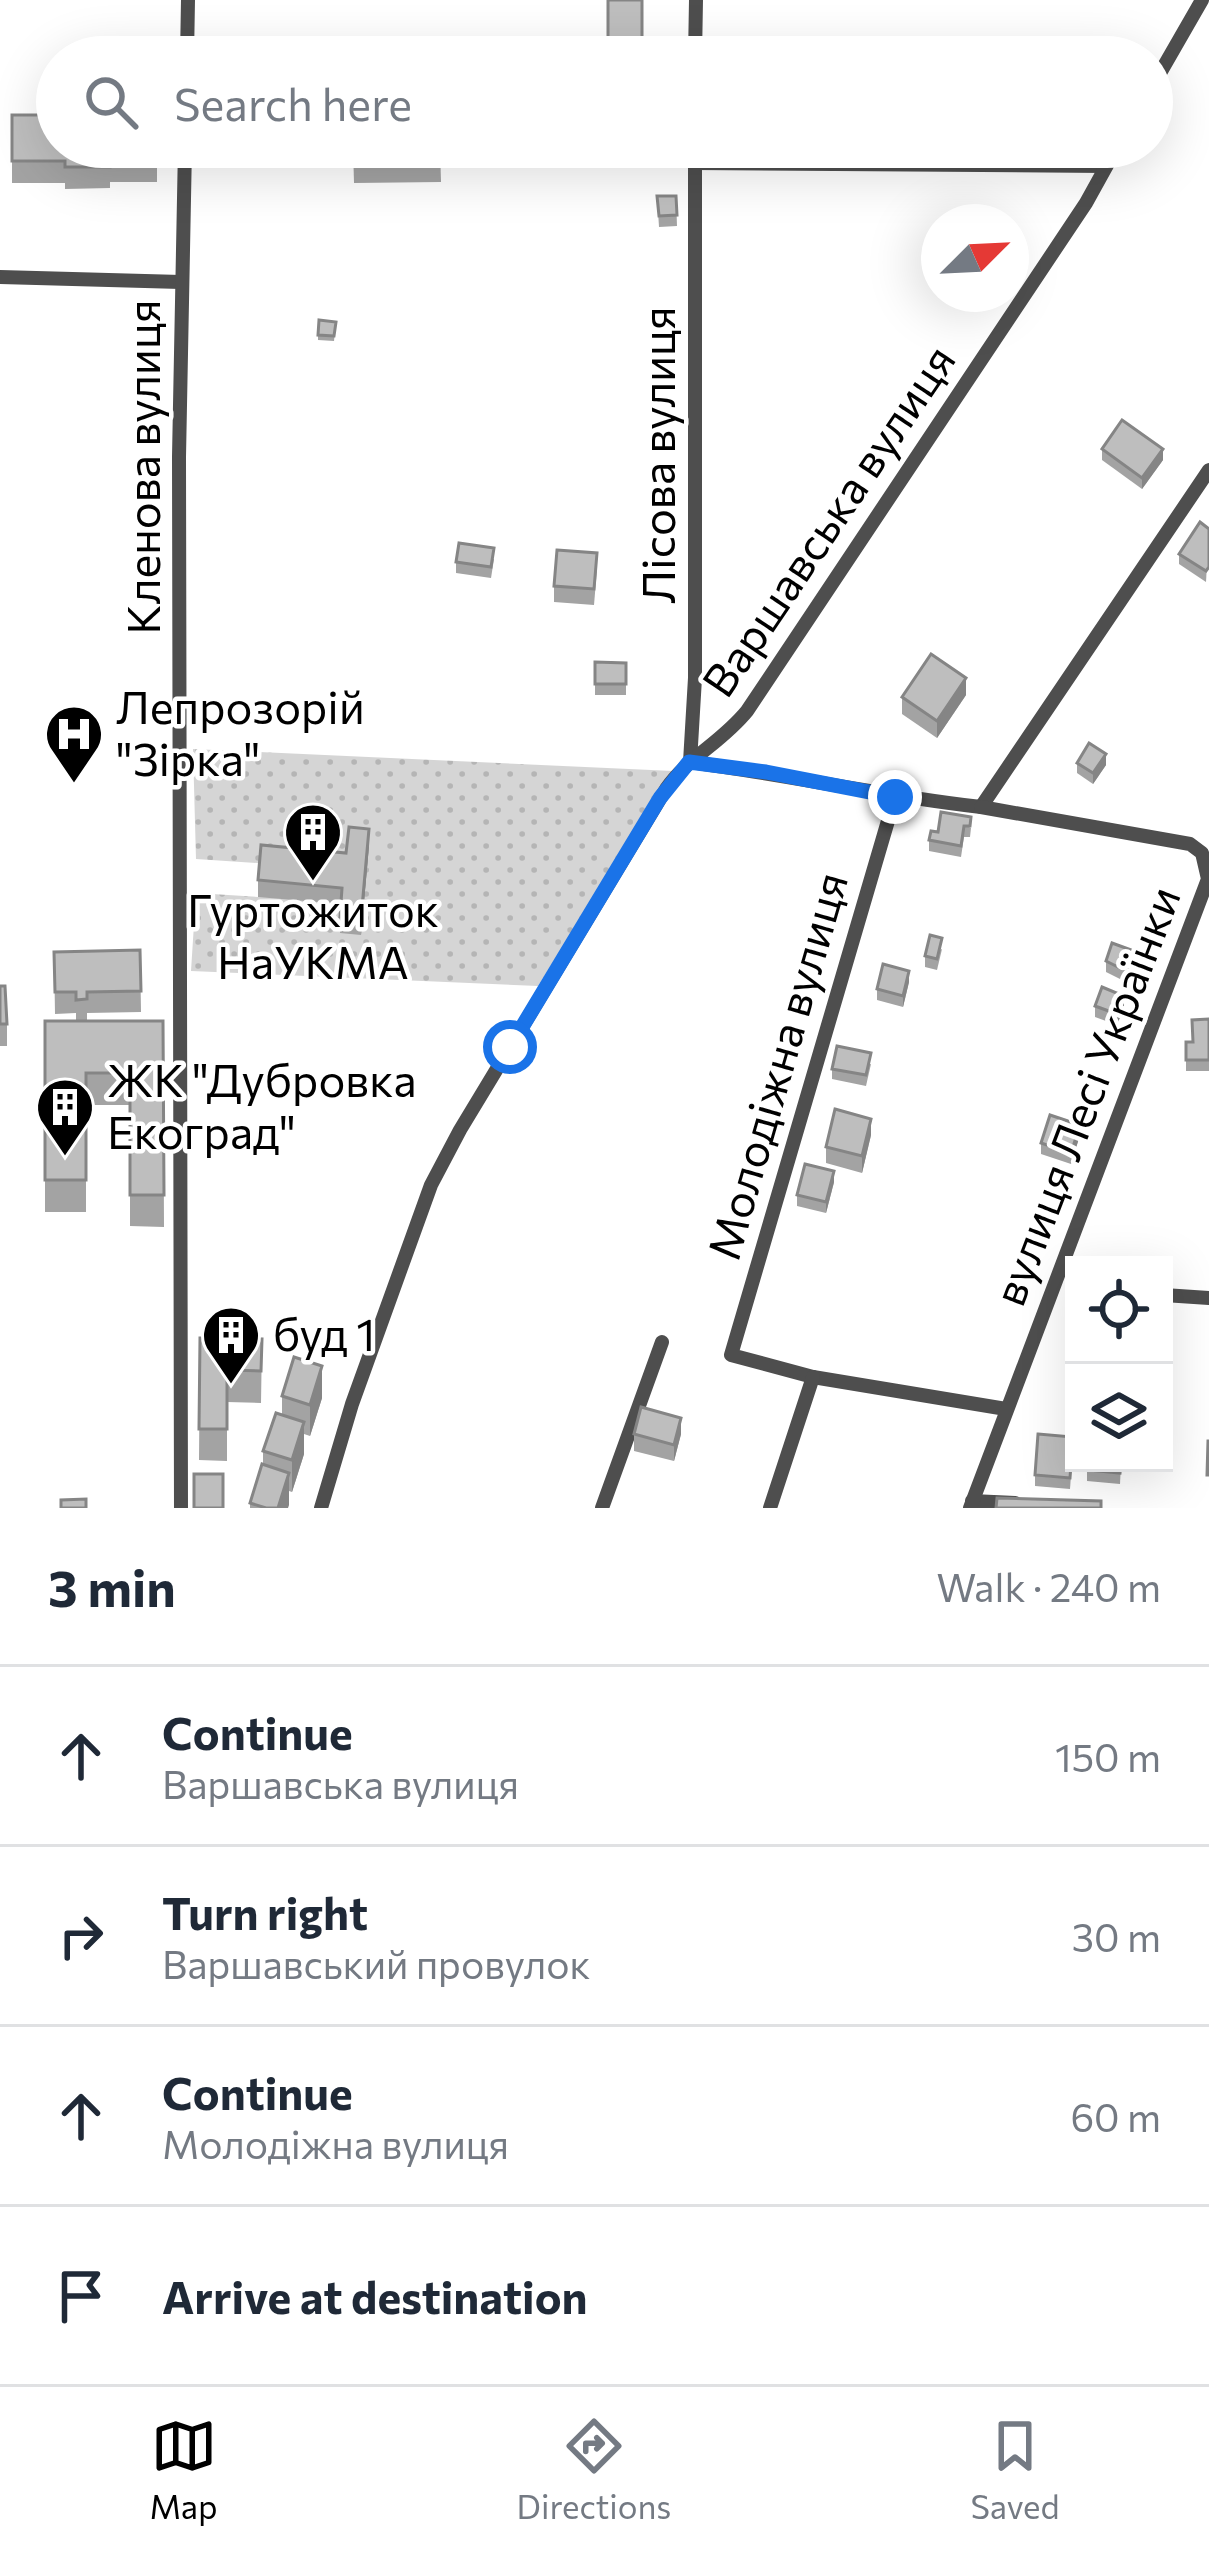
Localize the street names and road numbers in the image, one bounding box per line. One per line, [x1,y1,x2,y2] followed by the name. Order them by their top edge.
[114,299,169,635] street label: Кленова вулиця
[629,306,684,604] street label: Лісова вулиця
[689,334,965,706] street label: Варшавська вулиця
[694,865,857,1265] street label: Молодіжна вулиця
[979,878,1190,1312] street label: вулиця Лесі Українки

